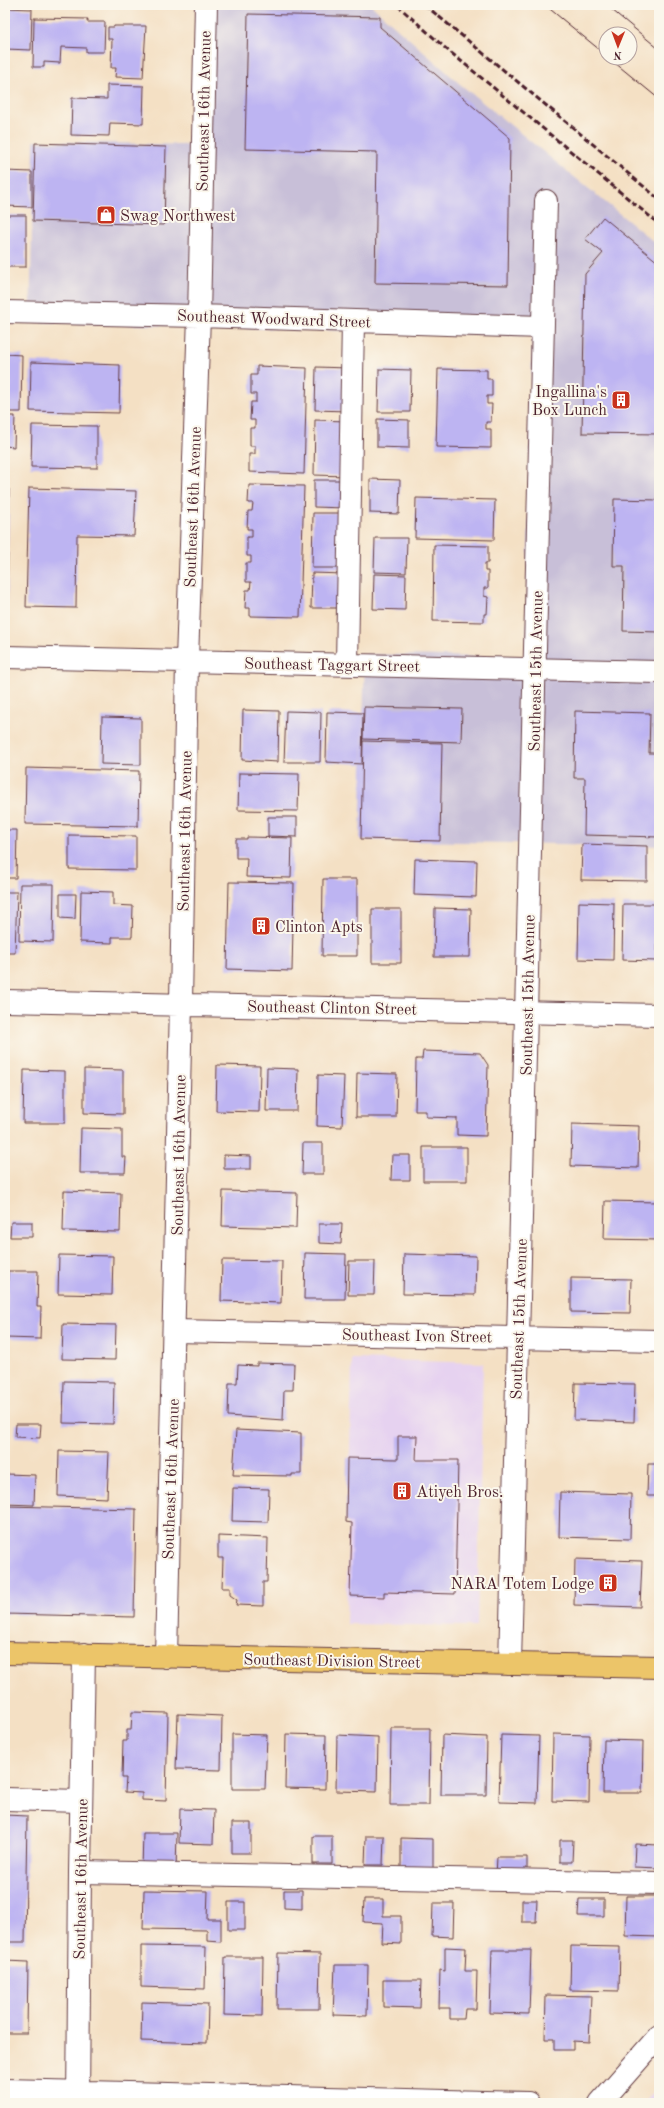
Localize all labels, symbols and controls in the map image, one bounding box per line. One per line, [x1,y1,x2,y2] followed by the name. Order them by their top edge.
[598,26,638,66] north arrow
[196,30,214,192] street label: Southeast 16th Avenue
[613,49,622,60] text: N
[95,204,117,226] shop icon: Swag Northwest
[120,209,236,225] place label: Swag Northwest
[177,309,372,331] street label: Southeast Woodward Street
[532,385,607,419] place label: Ingallina's Box Lunch
[610,389,632,411] building icon: Ingallina's Box Lunch
[183,426,205,588] street label: Southeast 16th Avenue
[528,590,546,752] street label: Southeast 15th Avenue
[244,656,420,676] street label: Southeast Taggart Street
[177,750,195,912] street label: Southeast 16th Avenue
[520,914,538,1076] street label: Southeast 15th Avenue
[250,915,272,937] building icon: Clinton Apts
[275,920,363,936] place label: Clinton Apts
[247,1000,418,1018] street label: Southeast Clinton Street
[171,1074,189,1236] street label: Southeast 16th Avenue
[509,1238,531,1400] street label: Southeast 15th Avenue
[342,1328,493,1346] street label: Southeast Ivon Street
[161,1398,183,1560] street label: Southeast 16th Avenue
[391,1480,413,1502] building icon: Atiyeh Bros.
[416,1485,503,1501] place label: Atiyeh Bros.
[597,1572,619,1594] building icon: NARA Totem Lodge
[450,1577,594,1593] place label: NARA Totem Lodge
[243,1652,421,1672] street label: Southeast Division Street
[73,1798,91,1960] street label: Southeast 16th Avenue

